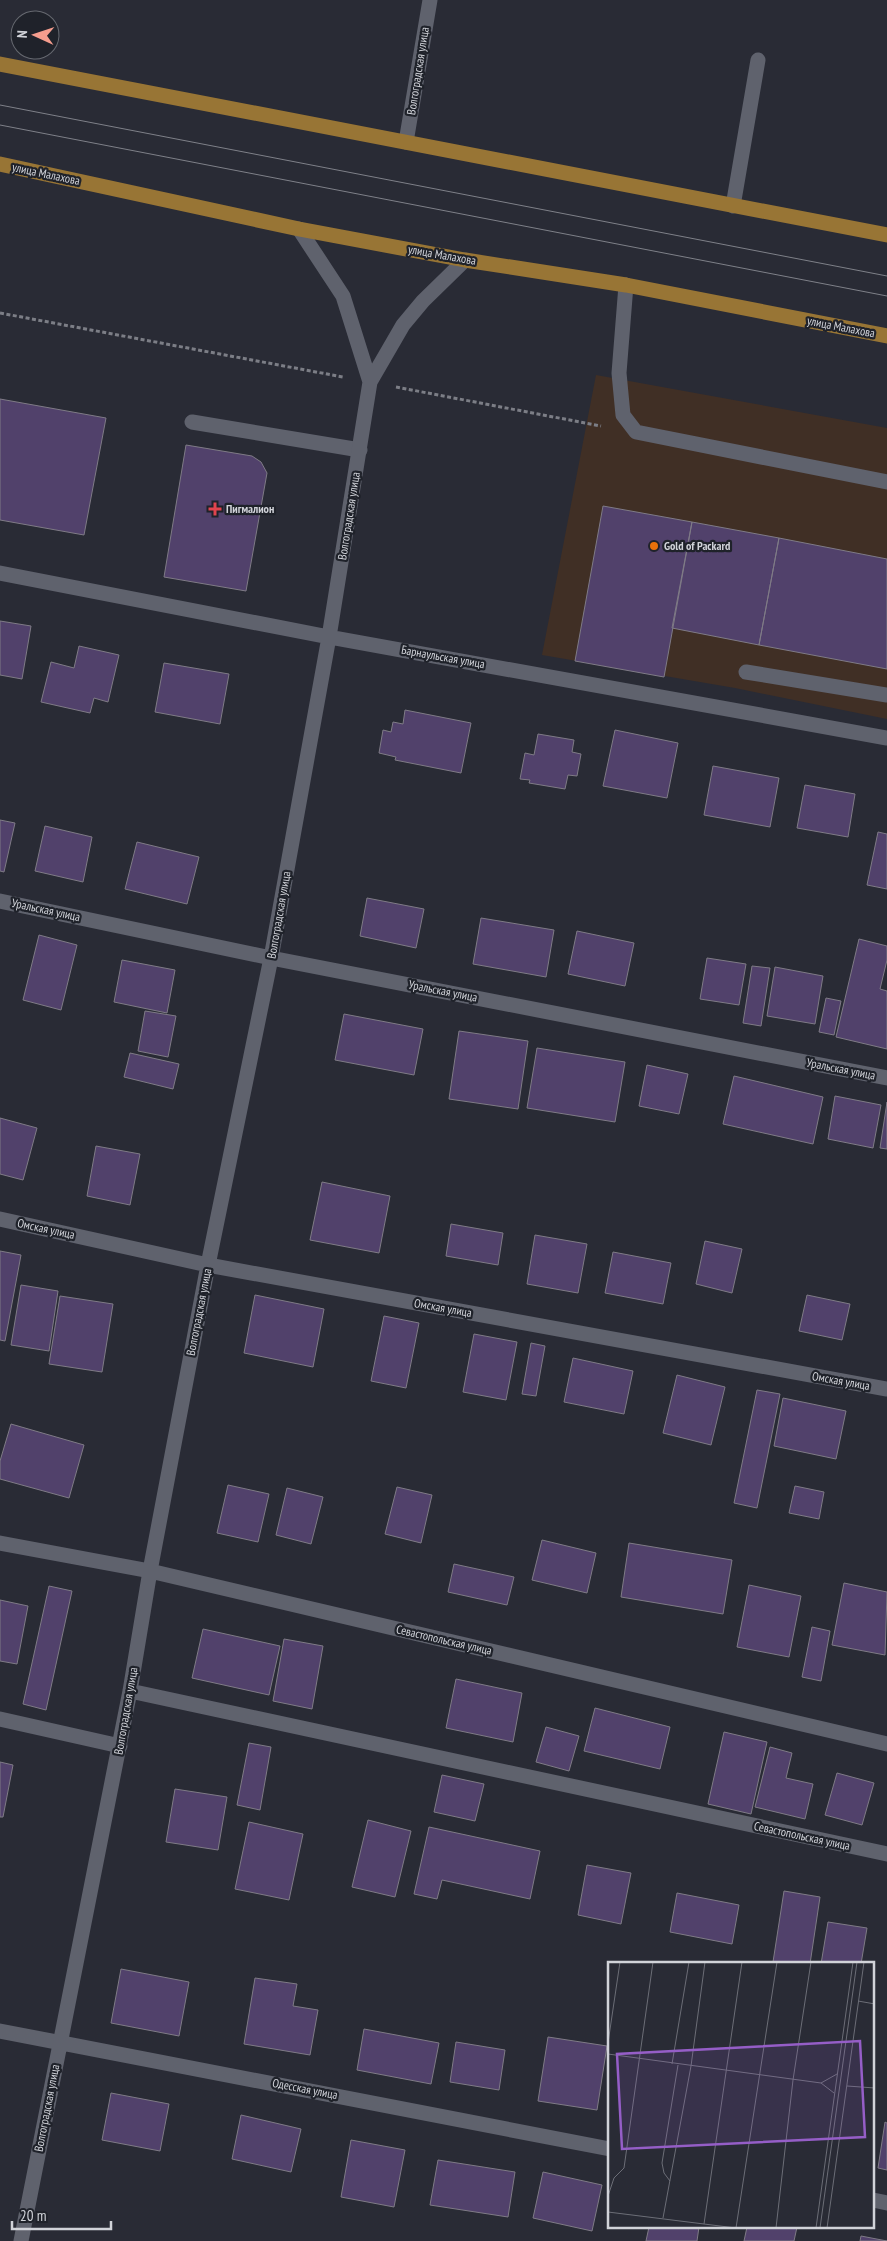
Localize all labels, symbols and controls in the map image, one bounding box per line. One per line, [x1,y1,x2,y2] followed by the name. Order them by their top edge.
[10,10,60,60] north arrow
[403,26,432,116] street label: Волгоградская улица
[13,30,31,39] text: N
[11,159,82,188] street label: улица Малахова
[407,241,477,268] street label: улица Малахова
[806,313,877,340] street label: улица Малахова
[334,471,363,561] street label: Волгоградская улица
[226,501,274,516] place label: Пигмалион
[208,502,222,516] marker: Пигмалион
[664,538,730,553] place label: Gold of Packard
[648,540,660,552] marker: Gold of Packard
[400,642,486,671] street label: Барнаульская улица
[263,870,294,960] street label: Волгоградская улица
[10,895,82,924] street label: Уральская улица
[407,976,479,1005] street label: Уральская улица
[805,1054,877,1083] street label: Уральская улица
[16,1215,76,1242] street label: Омская улица
[183,1267,214,1357] street label: Волгоградская улица
[413,1295,473,1320] street label: Омская улица
[811,1368,871,1393] street label: Омская улица
[395,1621,494,1658] street label: Севастопольская улица
[110,1666,141,1756] street label: Волгоградская улица
[753,1818,852,1853] street label: Севастопольская улица
[608,1962,874,2228] inset map
[31,2063,62,2153] street label: Волгоградская улица
[271,2075,339,2102] street label: Одесская улица
[12,2198,111,2230] scale bar
[20,2206,46,2225] text: 20 m

